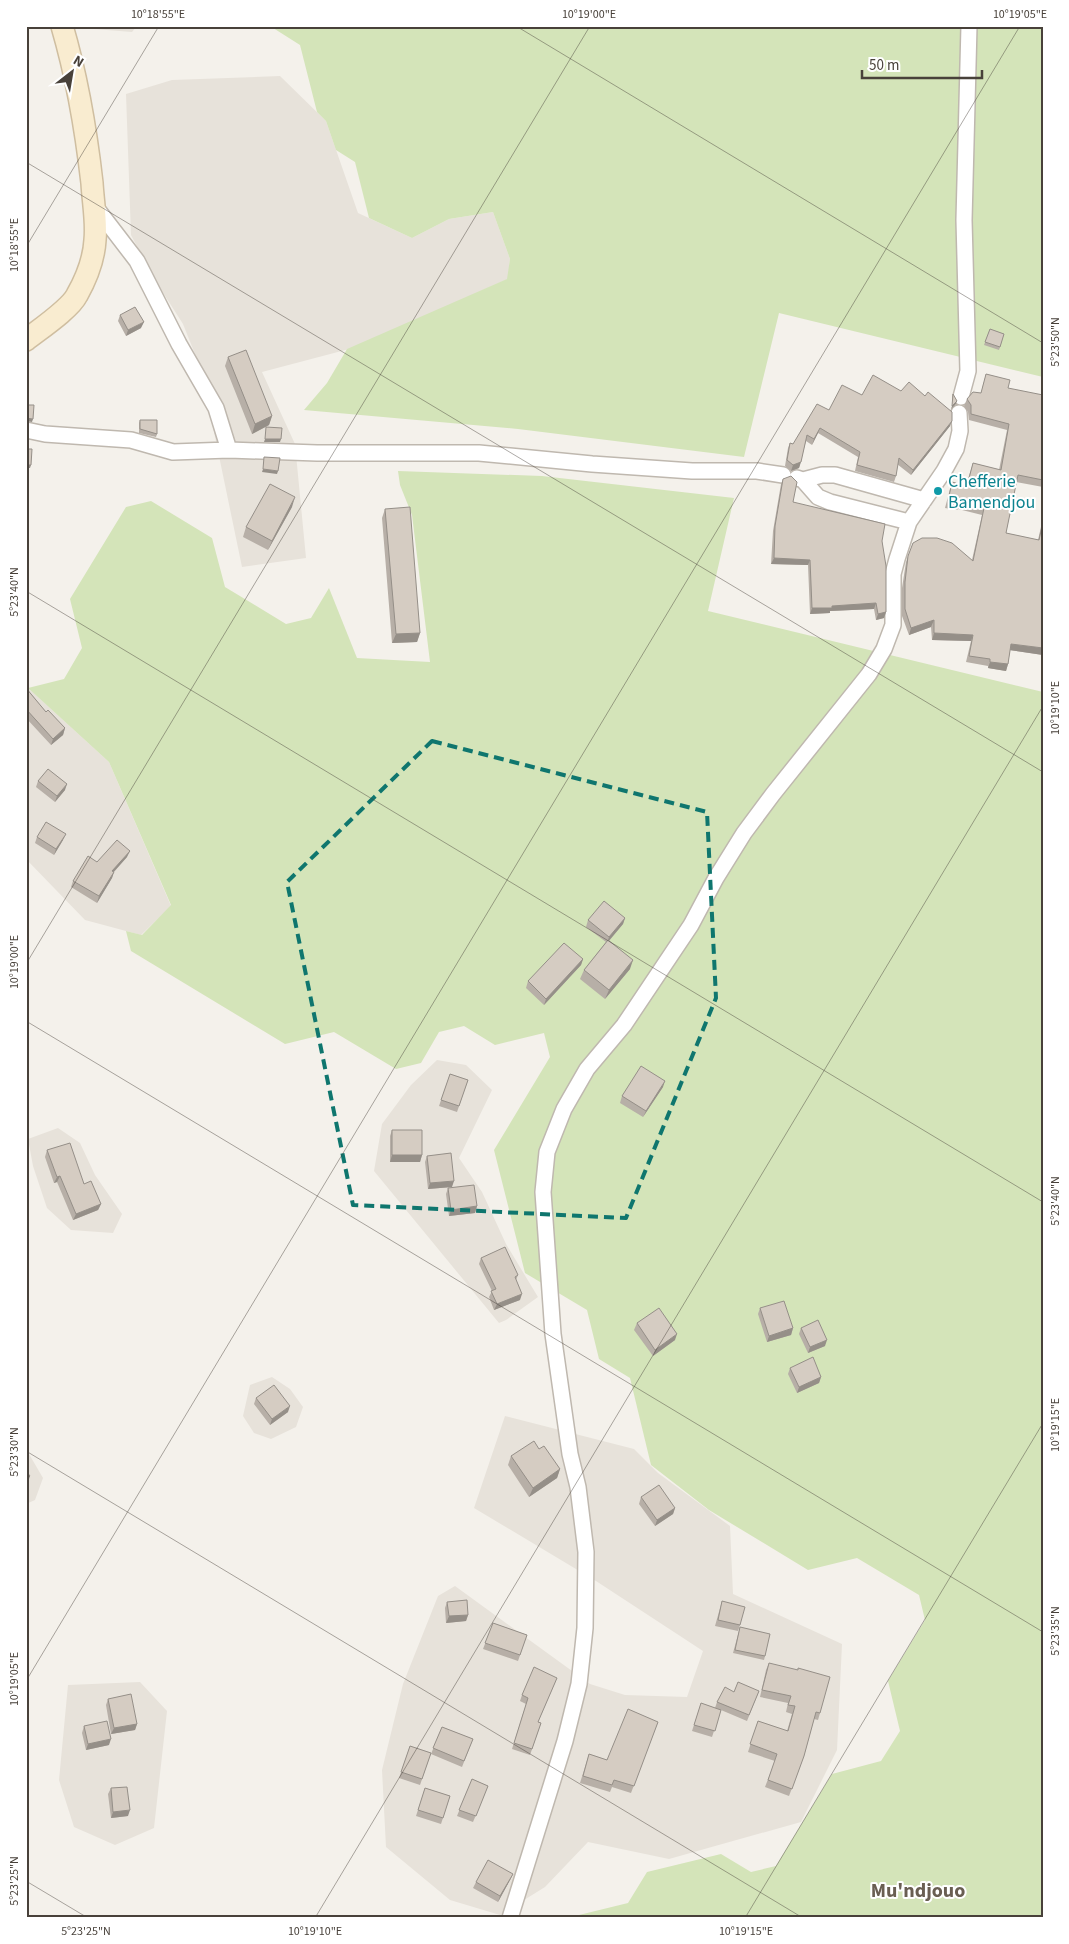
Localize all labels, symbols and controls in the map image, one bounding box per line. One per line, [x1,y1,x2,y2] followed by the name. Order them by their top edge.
[131,6,185,23] text: 10°18'55"E
[562,6,616,23] text: 10°19'00"E
[993,6,1047,23] text: 10°19'05"E
[48,48,98,98] north arrow
[862,48,982,80] scale bar
[69,51,87,73] text: N
[869,55,899,76] text: 50 m
[6,218,23,272] text: 10°18'55"E
[1047,317,1064,367] text: 5°23'50"N
[948,469,1035,515] place label: Chefferie Bamendjou
[932,485,944,497] marker: Chefferie Bamendjou
[6,567,23,617] text: 5°23'40"N
[1047,681,1064,735] text: 10°19'10"E
[6,935,23,989] text: 10°19'00"E
[1047,1176,1064,1226] text: 5°23'40"N
[1047,1398,1064,1452] text: 10°19'15"E
[6,1427,23,1477] text: 5°23'30"N
[1047,1606,1064,1656] text: 5°23'35"N
[6,1652,23,1706] text: 10°19'05"E
[6,1856,23,1906] text: 5°23'25"N
[871,1877,965,1905] district label: Mu'ndjouo
[61,1923,111,1940] text: 5°23'25"N
[288,1923,342,1940] text: 10°19'10"E
[719,1923,773,1940] text: 10°19'15"E

